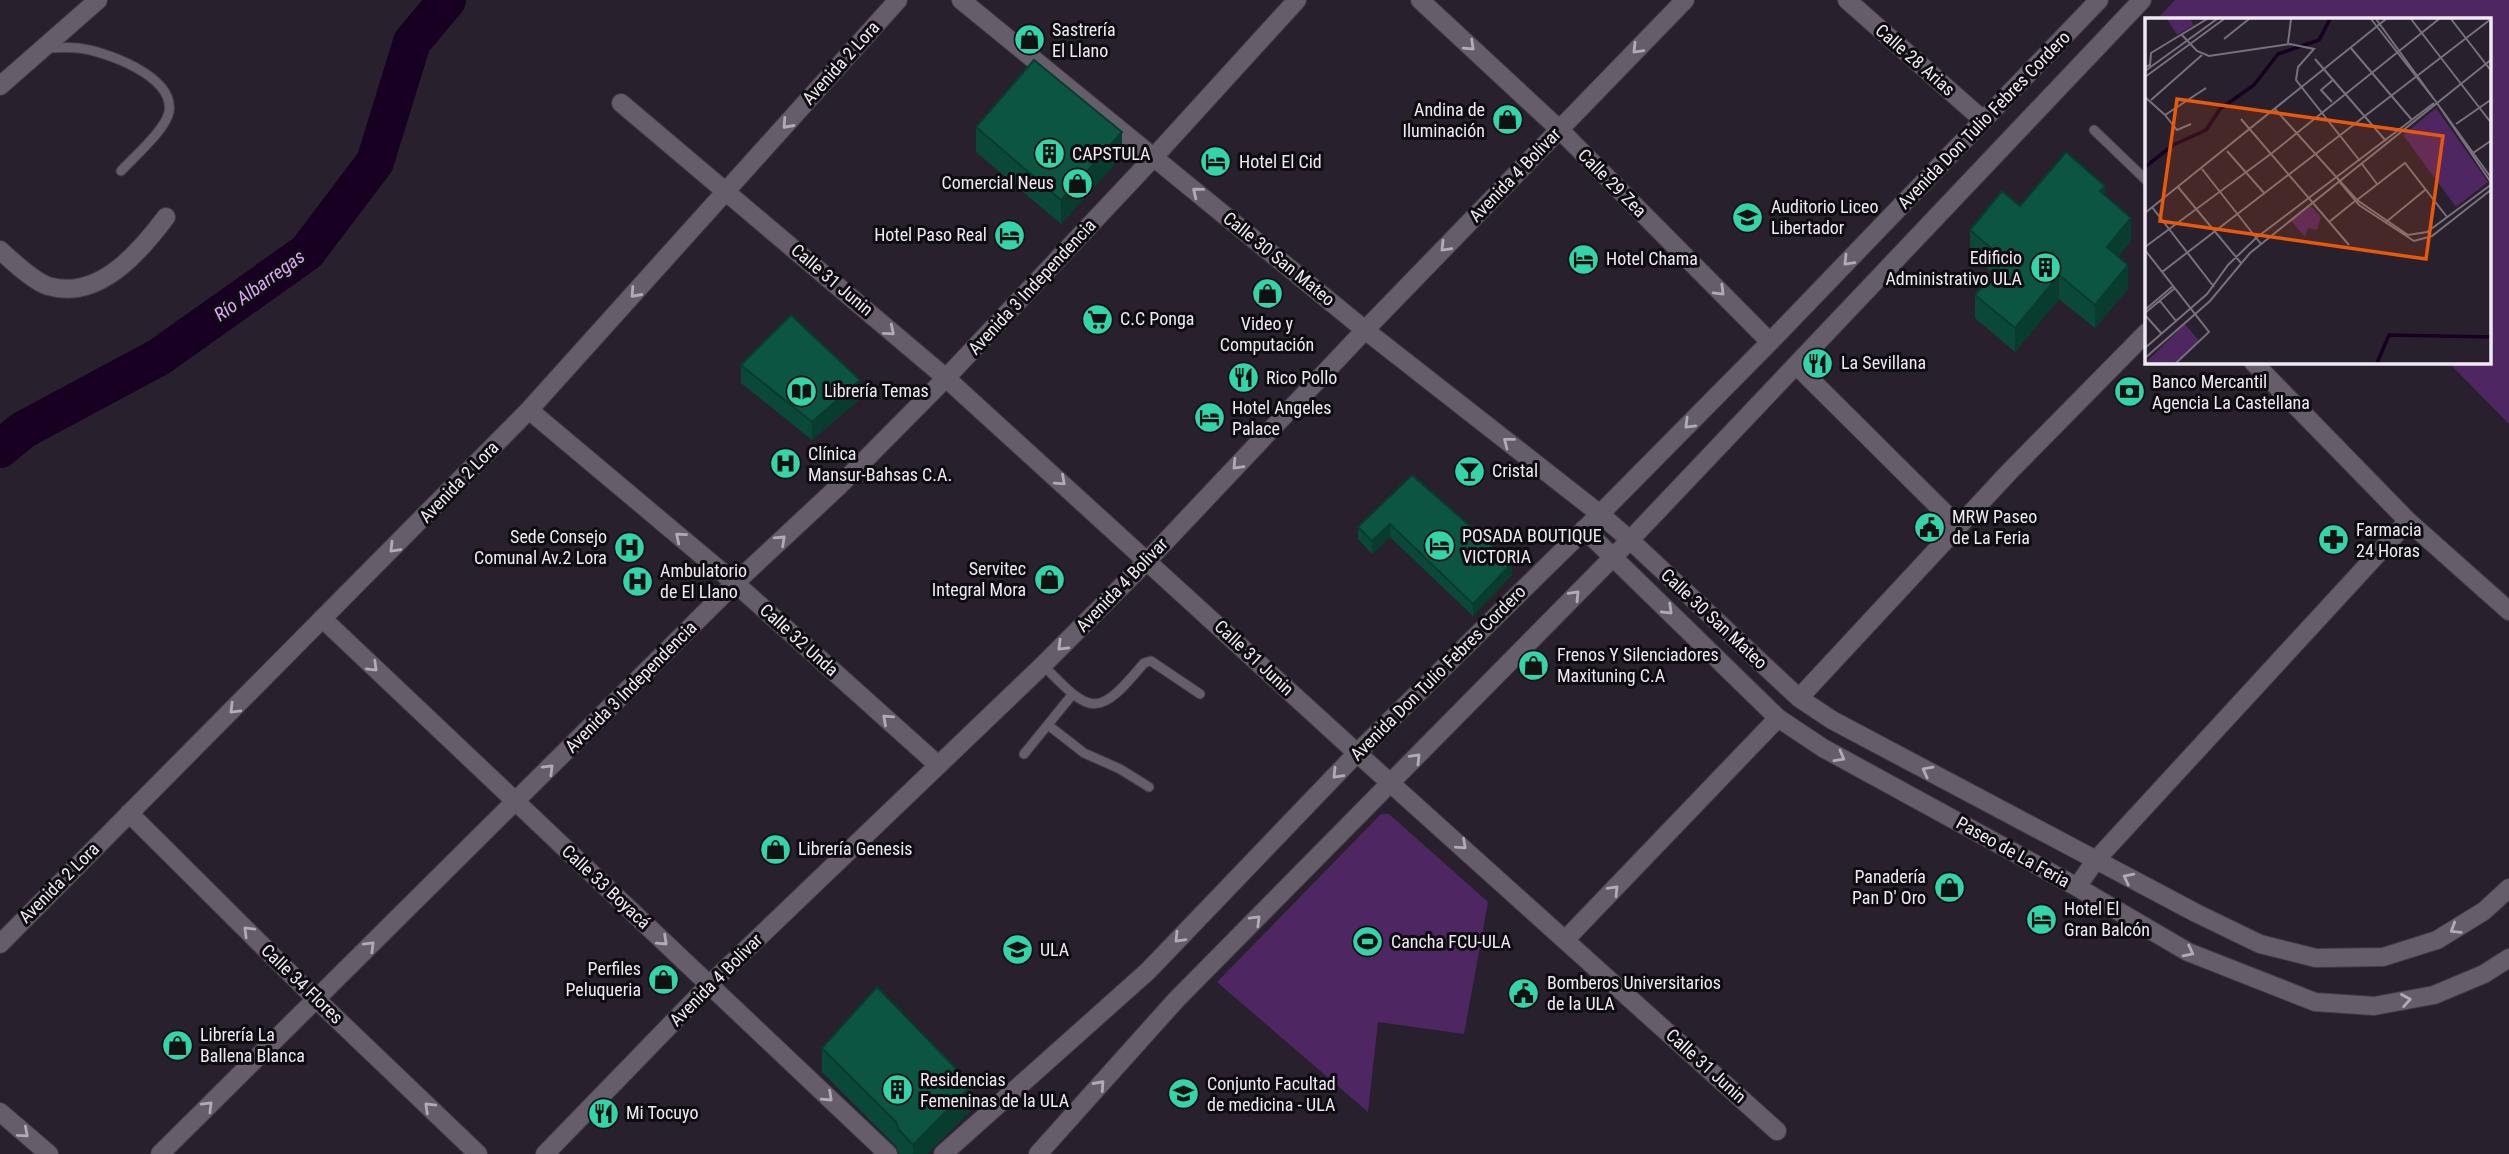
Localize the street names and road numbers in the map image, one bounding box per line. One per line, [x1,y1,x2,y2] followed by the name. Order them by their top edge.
[798,17,884,109] street label: Avenida 2 Lora
[1871,19,1959,100] street label: Calle 28 Arias
[1893,26,2074,213] street label: Avenida Don Tulio Febres Cordero
[1465,123,1565,226] street label: Avenida 4 Bolivar
[1574,144,1651,221] street label: Calle 29 Zea
[1219,207,1339,310] street label: Calle 30 San Mateo
[963,215,1100,359] street label: Avenida 3 Independencia
[787,239,878,320] street label: Calle 31 Junin
[415,437,503,527] street label: Avenida 2 Lora
[1072,533,1172,636] street label: Avenida 4 Bolivar
[1657,564,1772,673] street label: Calle 30 San Mateo
[1346,581,1530,765] street label: Avenida Don Tulio Febres Cordero
[756,599,843,680] street label: Calle 32 Unda
[1210,616,1298,700] street label: Calle 31 Junin
[561,617,701,757] street label: Avenida 3 Independencia
[1953,812,2074,891] street label: Paseo de La Feria
[14,838,103,927] street label: Avenida 2 Lora
[558,840,655,933] street label: Calle 33 Boyacá
[665,929,767,1030] street label: Avenida 4 Bolivar
[257,939,348,1028] street label: Calle 34 Flores
[1662,1024,1751,1107] street label: Calle 31 Junin

